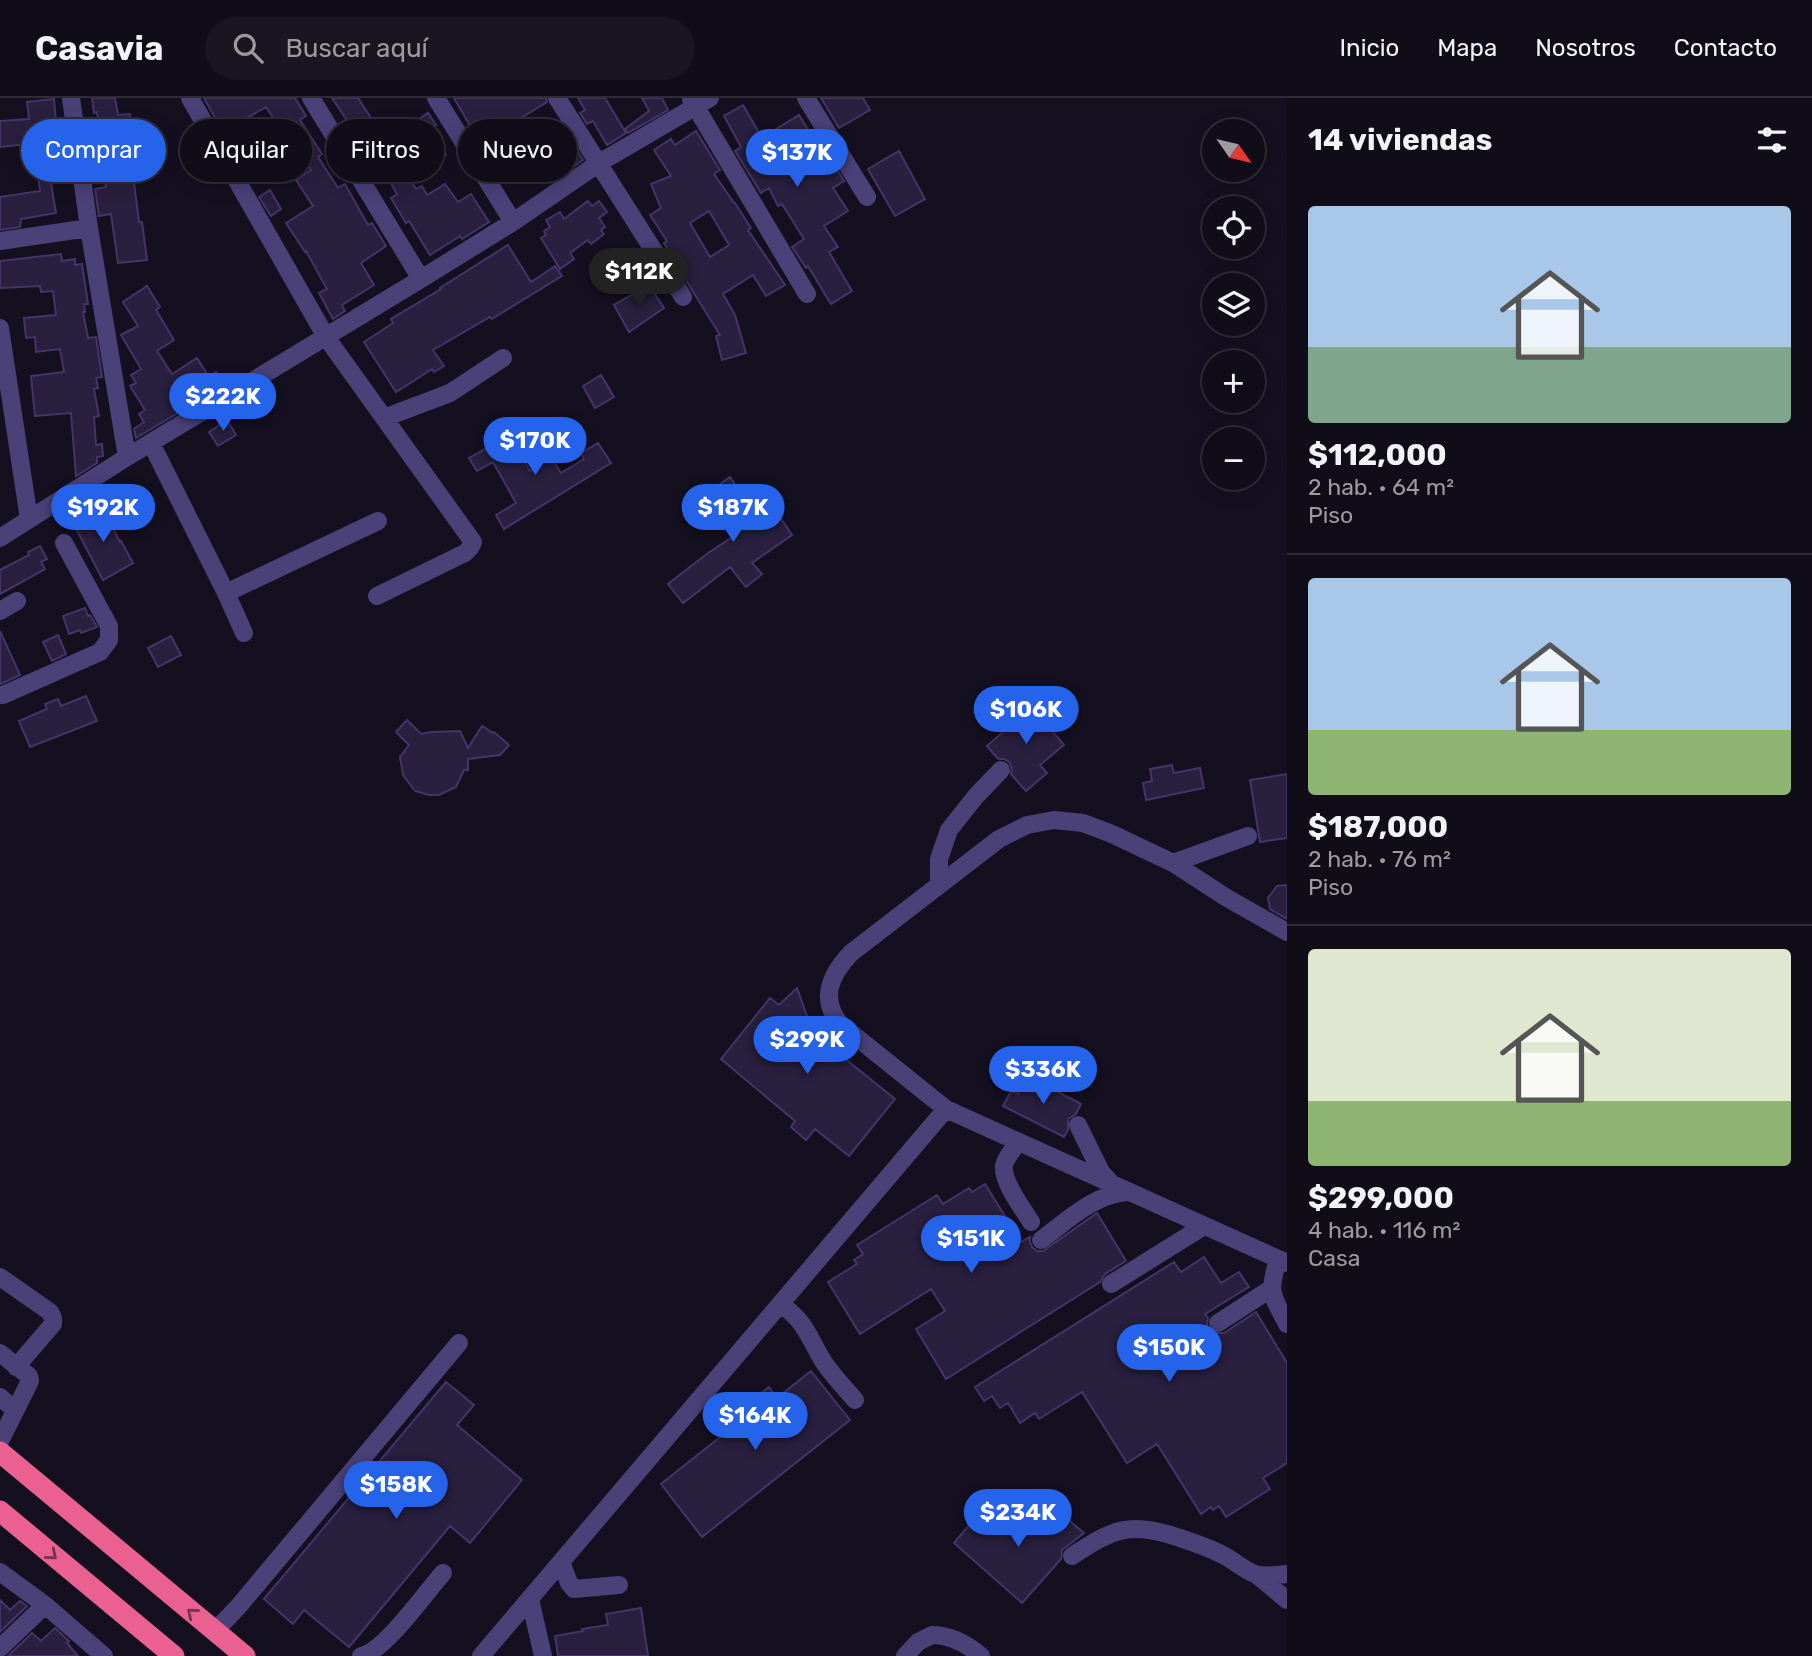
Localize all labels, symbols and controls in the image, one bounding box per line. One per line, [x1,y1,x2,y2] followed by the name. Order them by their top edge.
[205,17,695,80] search box
[35,29,163,68] text: Casavia
[229,29,267,67] icon: search
[285,33,428,64] text: Buscar aquí
[1340,34,1399,62] text: Inicio
[1437,34,1497,62] text: Mapa
[1535,34,1636,62] text: Nosotros
[1674,34,1777,62] text: Contacto
[21,119,166,182] chip: Comprar
[180,119,312,182] chip: Alquilar
[326,119,444,182] chip: Filtros
[458,119,577,182] chip: Nuevo
[1202,119,1265,182] north arrow
[1202,119,1265,490] map controls
[1753,121,1791,159] icon: filters
[1308,122,1492,158] text: 14 viviendas
[748,130,846,189] pin: $137K
[762,138,832,166] text: $137K
[1202,196,1265,259] button: locate
[590,248,688,308] pin: $112K
[1487,252,1613,378] icon: home
[605,257,673,285] text: $112K
[1202,273,1265,336] button: layers
[1202,350,1265,413] button: +
[174,374,272,433] pin: $222K
[185,382,261,410] text: $222K
[486,418,584,477] pin: $170K
[500,426,570,454] text: $170K
[1202,427,1265,490] button: −
[1308,437,1447,473] text: $112,000
[1308,473,1454,501] text: 2 hab. · 64 m²
[54,484,152,544] pin: $192K
[684,484,782,544] pin: $187K
[67,493,139,521] text: $192K
[698,493,768,521] text: $187K
[1308,501,1353,529] text: Piso
[1487,624,1613,750] icon: home
[977,686,1075,746] pin: $106K
[990,695,1062,723] text: $106K
[1308,809,1448,845] text: $187,000
[1308,845,1451,873] text: 2 hab. · 76 m²
[1308,873,1353,901] text: Piso
[1487,995,1613,1121] icon: home
[758,1016,856,1076] pin: $299K
[769,1025,845,1053] text: $299K
[994,1046,1092,1106] pin: $336K
[1005,1055,1081,1083] text: $336K
[1308,1180,1454,1216] text: $299,000
[922,1216,1020,1275] pin: $151K
[1308,1216,1460,1244] text: 4 hab. · 116 m²
[937,1224,1005,1252] text: $151K
[1308,1244,1360,1272] text: Casa
[1120,1324,1218,1384] pin: $150K
[1133,1333,1205,1361] text: $150K
[706,1392,804,1452] pin: $164K
[719,1401,791,1429] text: $164K
[347,1462,445,1521] pin: $158K
[360,1470,432,1498] text: $158K
[969,1490,1067,1549] pin: $234K
[980,1498,1056,1526] text: $234K
[44,1547,57,1559] one-way arrow
[187,1609,200,1621] one-way arrow

